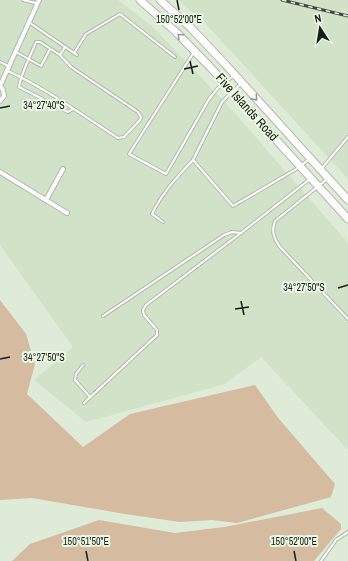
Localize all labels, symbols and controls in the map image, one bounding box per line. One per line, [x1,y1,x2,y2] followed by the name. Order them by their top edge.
[300,8,340,48] north arrow
[313,11,323,26] text: N
[156,13,202,26] text: 150°52'00"E
[177,33,185,41] one-way arrow
[212,69,282,145] street label: Five Islands Road
[251,93,258,101] one-way arrow
[23,99,65,112] text: 34°27'40"S
[283,281,325,294] text: 34°27'50"S
[23,351,65,364] text: 34°27'50"S
[63,535,109,548] text: 150°51'50"E
[271,535,317,548] text: 150°52'00"E

